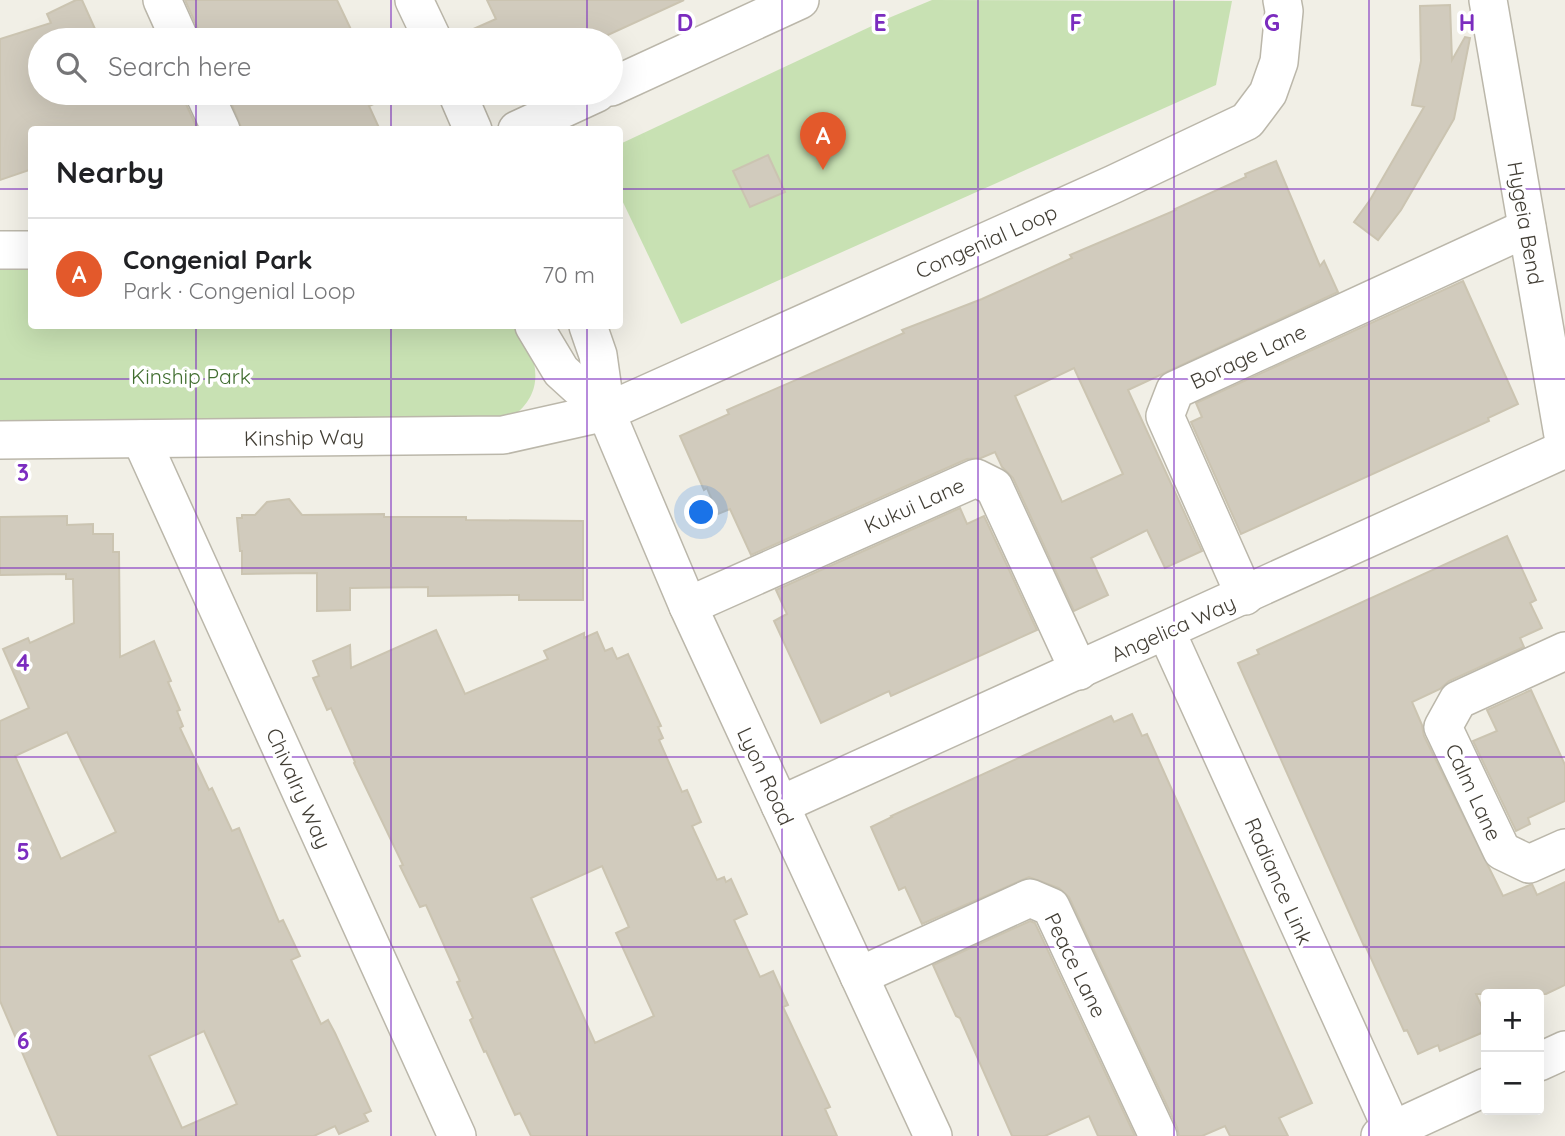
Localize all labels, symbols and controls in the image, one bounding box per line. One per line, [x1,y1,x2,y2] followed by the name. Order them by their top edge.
[677,8,693,37] text: D
[873,8,887,37] text: E
[1070,8,1082,37] text: F
[1264,8,1280,37] text: G
[1459,8,1475,37] text: H
[28,28,623,105] search box
[52,48,90,86] icon: search
[108,50,252,83] text: Search here
[800,112,846,170] pin: A
[56,153,164,191] text: Nearby
[1502,159,1550,287] street label: Hygeia Bend
[911,198,1061,284] street label: Congenial Loop
[123,243,313,276] text: Congenial Park
[72,260,86,289] text: A
[542,260,595,289] text: 70 m
[123,276,356,305] text: Park · Congenial Loop
[1186,318,1310,394] street label: Borage Lane
[131,363,251,389] park label: Kinship Park
[244,423,364,451] street label: Kinship Way
[17,458,29,487] text: 3
[860,471,968,539] street label: Kukui Lane
[684,495,718,529] your location
[1107,589,1239,667] street label: Angelica Way
[16,648,30,677] text: 4
[732,723,800,829] street label: Lyon Road
[261,724,337,852] street label: Chivalry Way
[1440,739,1508,845] street label: Calm Lane
[1239,813,1319,949] street label: Radiance Link
[16,837,30,866] text: 5
[1039,908,1113,1022] street label: Peace Lane
[1481,989,1544,1115] map controls
[1481,989,1544,1052] button: +
[17,1026,29,1055] text: 6
[1481,1052,1544,1115] button: −

